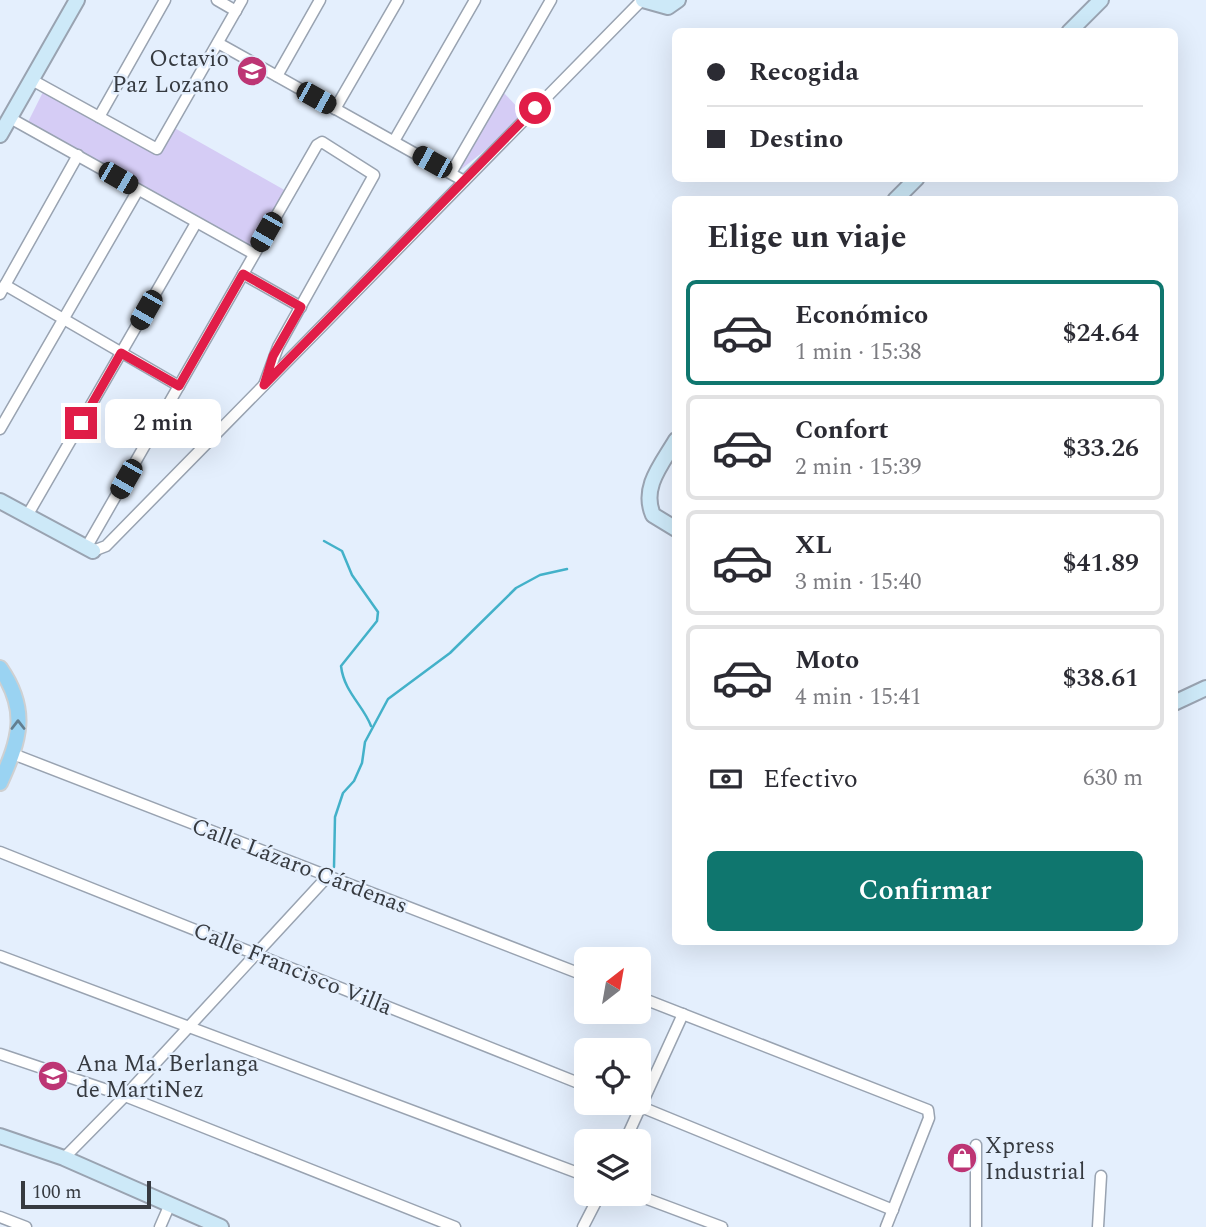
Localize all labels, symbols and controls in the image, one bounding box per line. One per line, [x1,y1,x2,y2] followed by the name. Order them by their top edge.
[112,42,229,103] place label: Octavio Paz Lozano
[749,52,859,92] text: Recogida
[235,54,269,88] school or university icon: Octavio Paz Lozano
[293,79,340,117] car
[519,92,551,124] route start
[749,119,843,159] text: Destino
[409,143,456,181] car
[95,158,142,198] car
[247,209,286,255] car
[707,213,907,262] text: Elige un viaje
[127,287,166,333] car
[795,295,928,335] text: Económico
[711,301,774,364] icon: car
[1063,313,1139,353] text: $24.64
[795,335,922,370] text: 1 min · 15:38
[106,398,221,448] callout: 2 min
[133,406,193,441] text: 2 min
[65,407,97,439] route end
[795,410,889,450] text: Confort
[711,416,774,479] icon: car
[1063,428,1139,468] text: $33.26
[795,450,922,485] text: 2 min · 15:39
[107,456,146,502] car
[795,525,832,565] text: XL
[711,531,774,594] icon: car
[1063,543,1139,583] text: $41.89
[795,565,922,600] text: 3 min · 15:40
[795,640,859,680] text: Moto
[711,646,774,709] icon: car
[1063,658,1139,698] text: $38.61
[795,680,922,715] text: 4 min · 15:41
[10,719,26,730] one-way arrow
[763,759,858,799] text: Efectivo
[707,760,745,798] icon: cash
[1083,761,1143,796] text: 630 m
[186,809,413,924] street label: Calle Lázaro Cárdenas
[707,851,1143,931] button: Confirmar
[188,913,397,1025] street label: Calle Francisco Villa
[574,947,651,1024] north arrow
[574,947,651,1206] map controls
[574,1038,651,1115] button: locate
[76,1047,259,1108] place label: Ana Ma. Berlanga de MartiNez
[36,1059,70,1093] school or university icon: Ana Ma. Berlanga de MartiNez
[574,1129,651,1206] button: layers
[985,1129,1085,1190] place label: Xpress Industrial
[945,1141,979,1175] shop icon: Xpress Industrial
[21,1178,150,1210] scale bar
[32,1178,82,1207] text: 100 m

